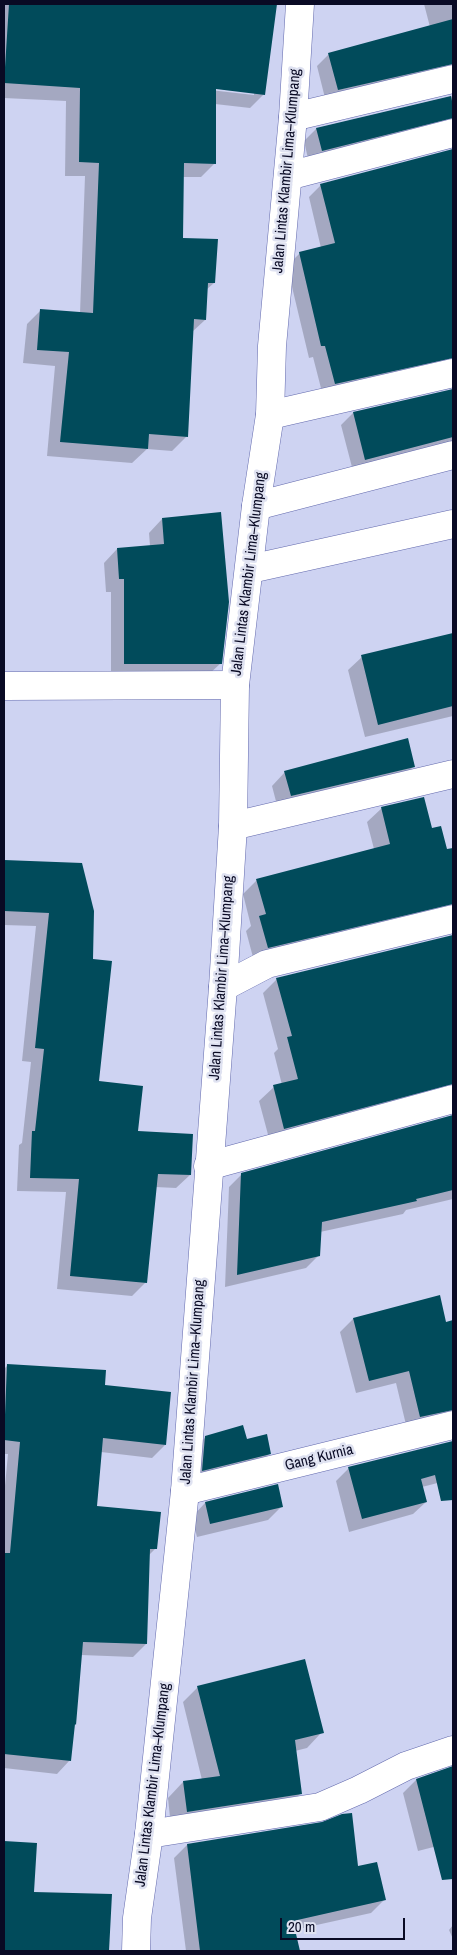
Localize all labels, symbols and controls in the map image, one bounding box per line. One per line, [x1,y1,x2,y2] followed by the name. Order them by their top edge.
[269,68,305,274] street label: Jalan Lintas Klambir Lima–Klumpang
[228,471,270,677] street label: Jalan Lintas Klambir Lima–Klumpang
[206,875,238,1081] street label: Jalan Lintas Klambir Lima–Klumpang
[177,1279,209,1485] street label: Jalan Lintas Klambir Lima–Klumpang
[283,1441,355,1475] street label: Gang Kurnia
[132,1682,174,1888] street label: Jalan Lintas Klambir Lima–Klumpang
[282,1908,407,1940] scale bar
[288,1916,315,1937] text: 20 m

